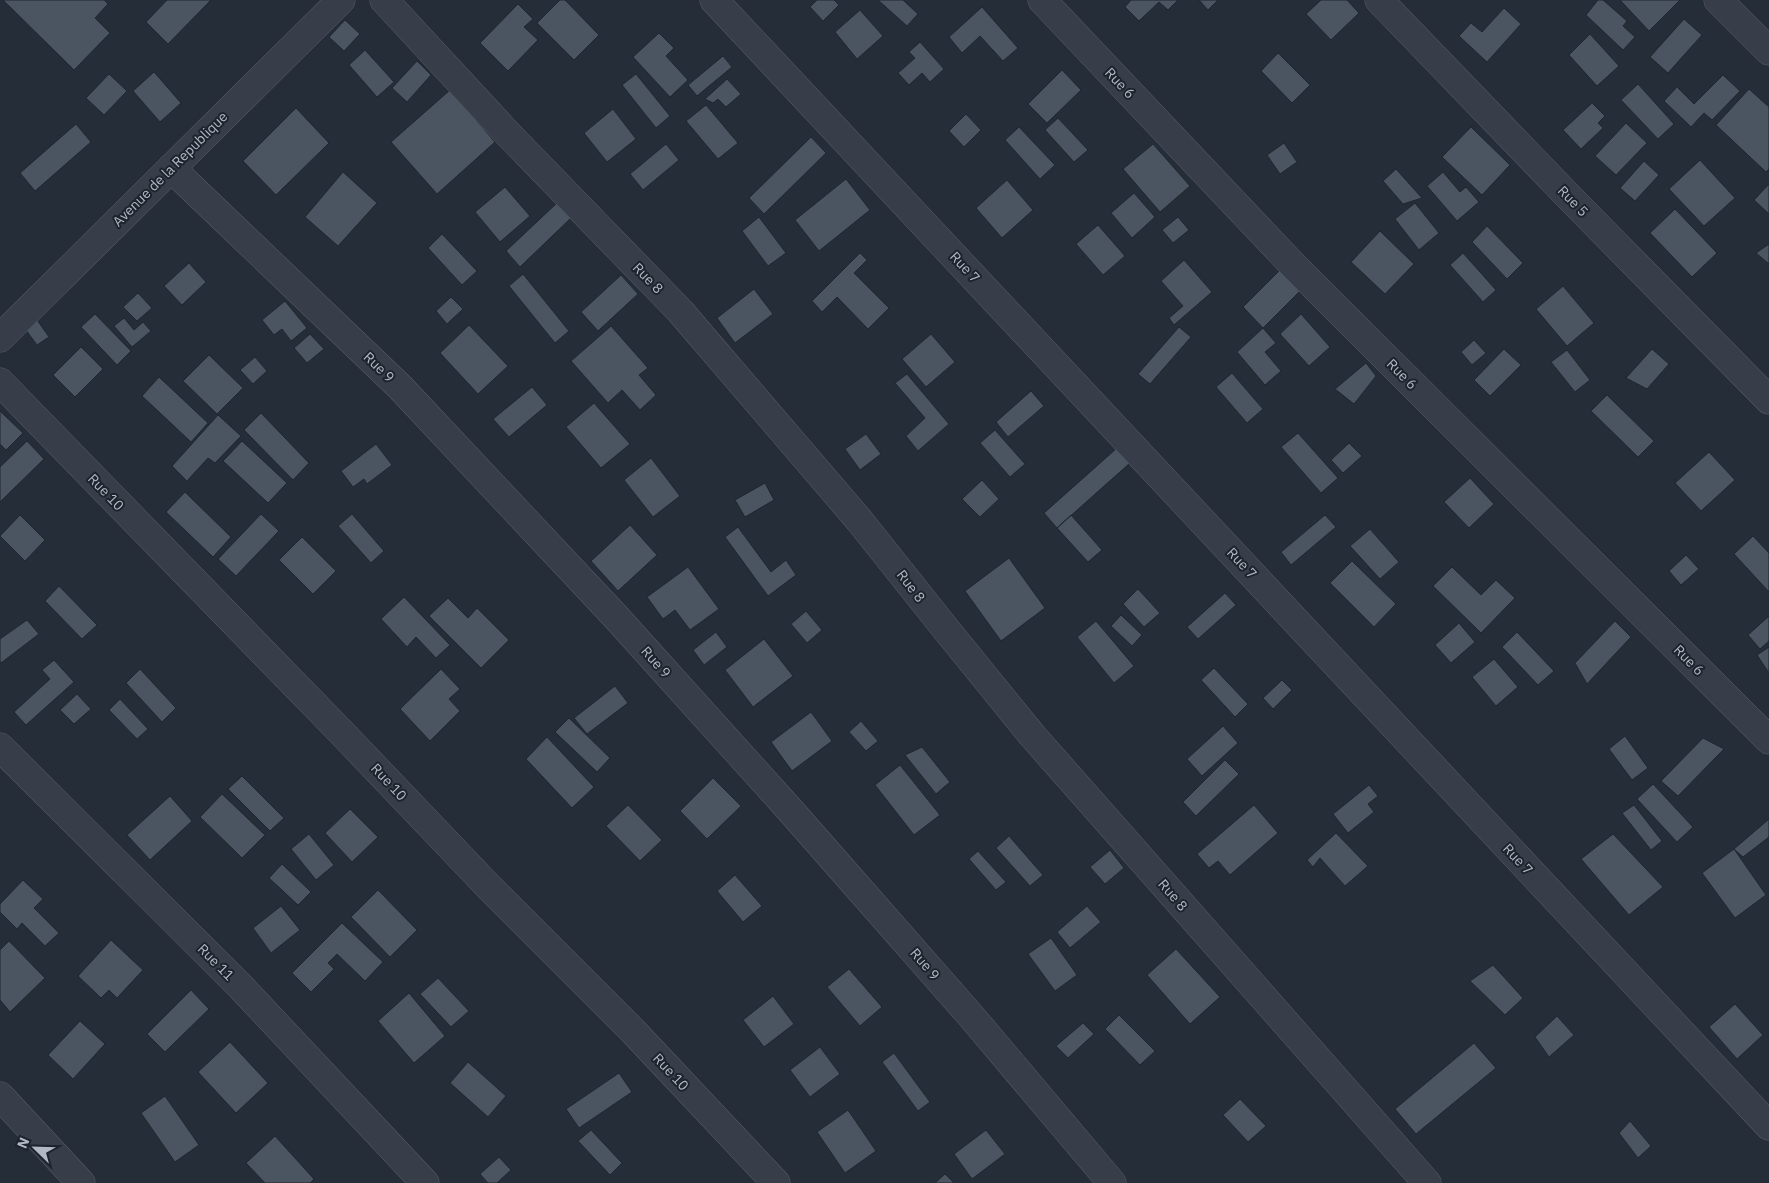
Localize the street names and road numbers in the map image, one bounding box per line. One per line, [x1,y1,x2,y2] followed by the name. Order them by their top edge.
[1101,64,1139,102] street label: Rue 6
[109,107,232,230] street label: Avenue de la Republique
[1554,182,1592,220] street label: Rue 5
[946,248,984,286] street label: Rue 7
[629,259,667,297] street label: Rue 8
[360,348,398,386] street label: Rue 9
[1383,355,1421,393] street label: Rue 6
[84,470,128,514] street label: Rue 10
[1223,544,1261,582] street label: Rue 7
[893,566,929,606] street label: Rue 8
[1670,641,1708,679] street label: Rue 6
[637,642,675,682] street label: Rue 9
[367,760,411,804] street label: Rue 10
[1499,840,1537,878] street label: Rue 7
[1154,875,1192,915] street label: Rue 8
[194,940,238,984] street label: Rue 11
[906,944,944,984] street label: Rue 9
[649,1050,693,1094] street label: Rue 10

